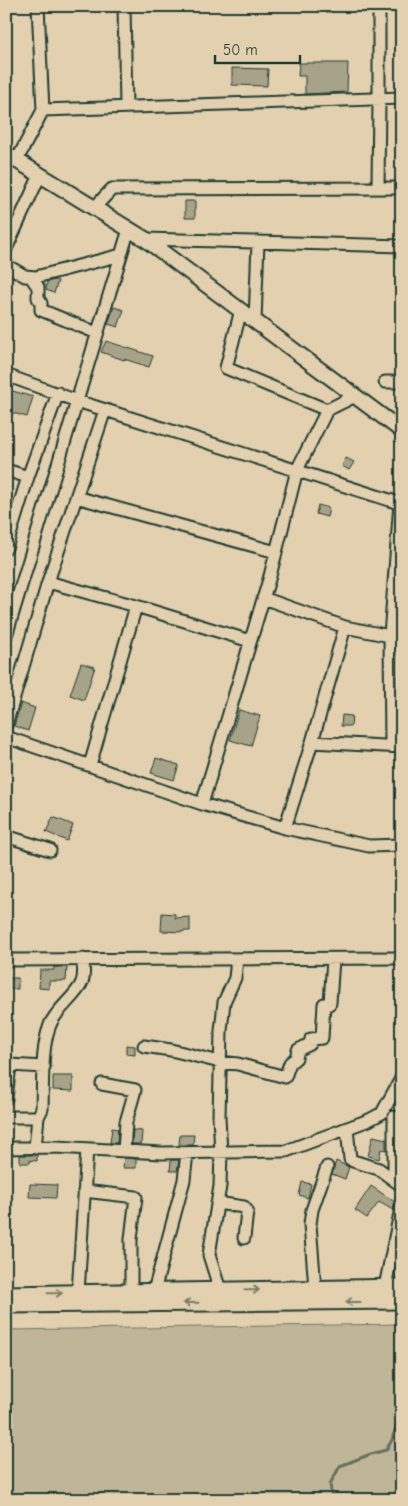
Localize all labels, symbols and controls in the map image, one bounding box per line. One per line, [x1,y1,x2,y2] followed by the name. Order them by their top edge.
[215,32,300,64] scale bar
[223,41,258,59] text: 50 m
[244,1285,260,1294] one-way arrow
[46,1288,63,1298] one-way arrow
[345,1297,362,1307] one-way arrow
[183,1298,199,1308] one-way arrow

